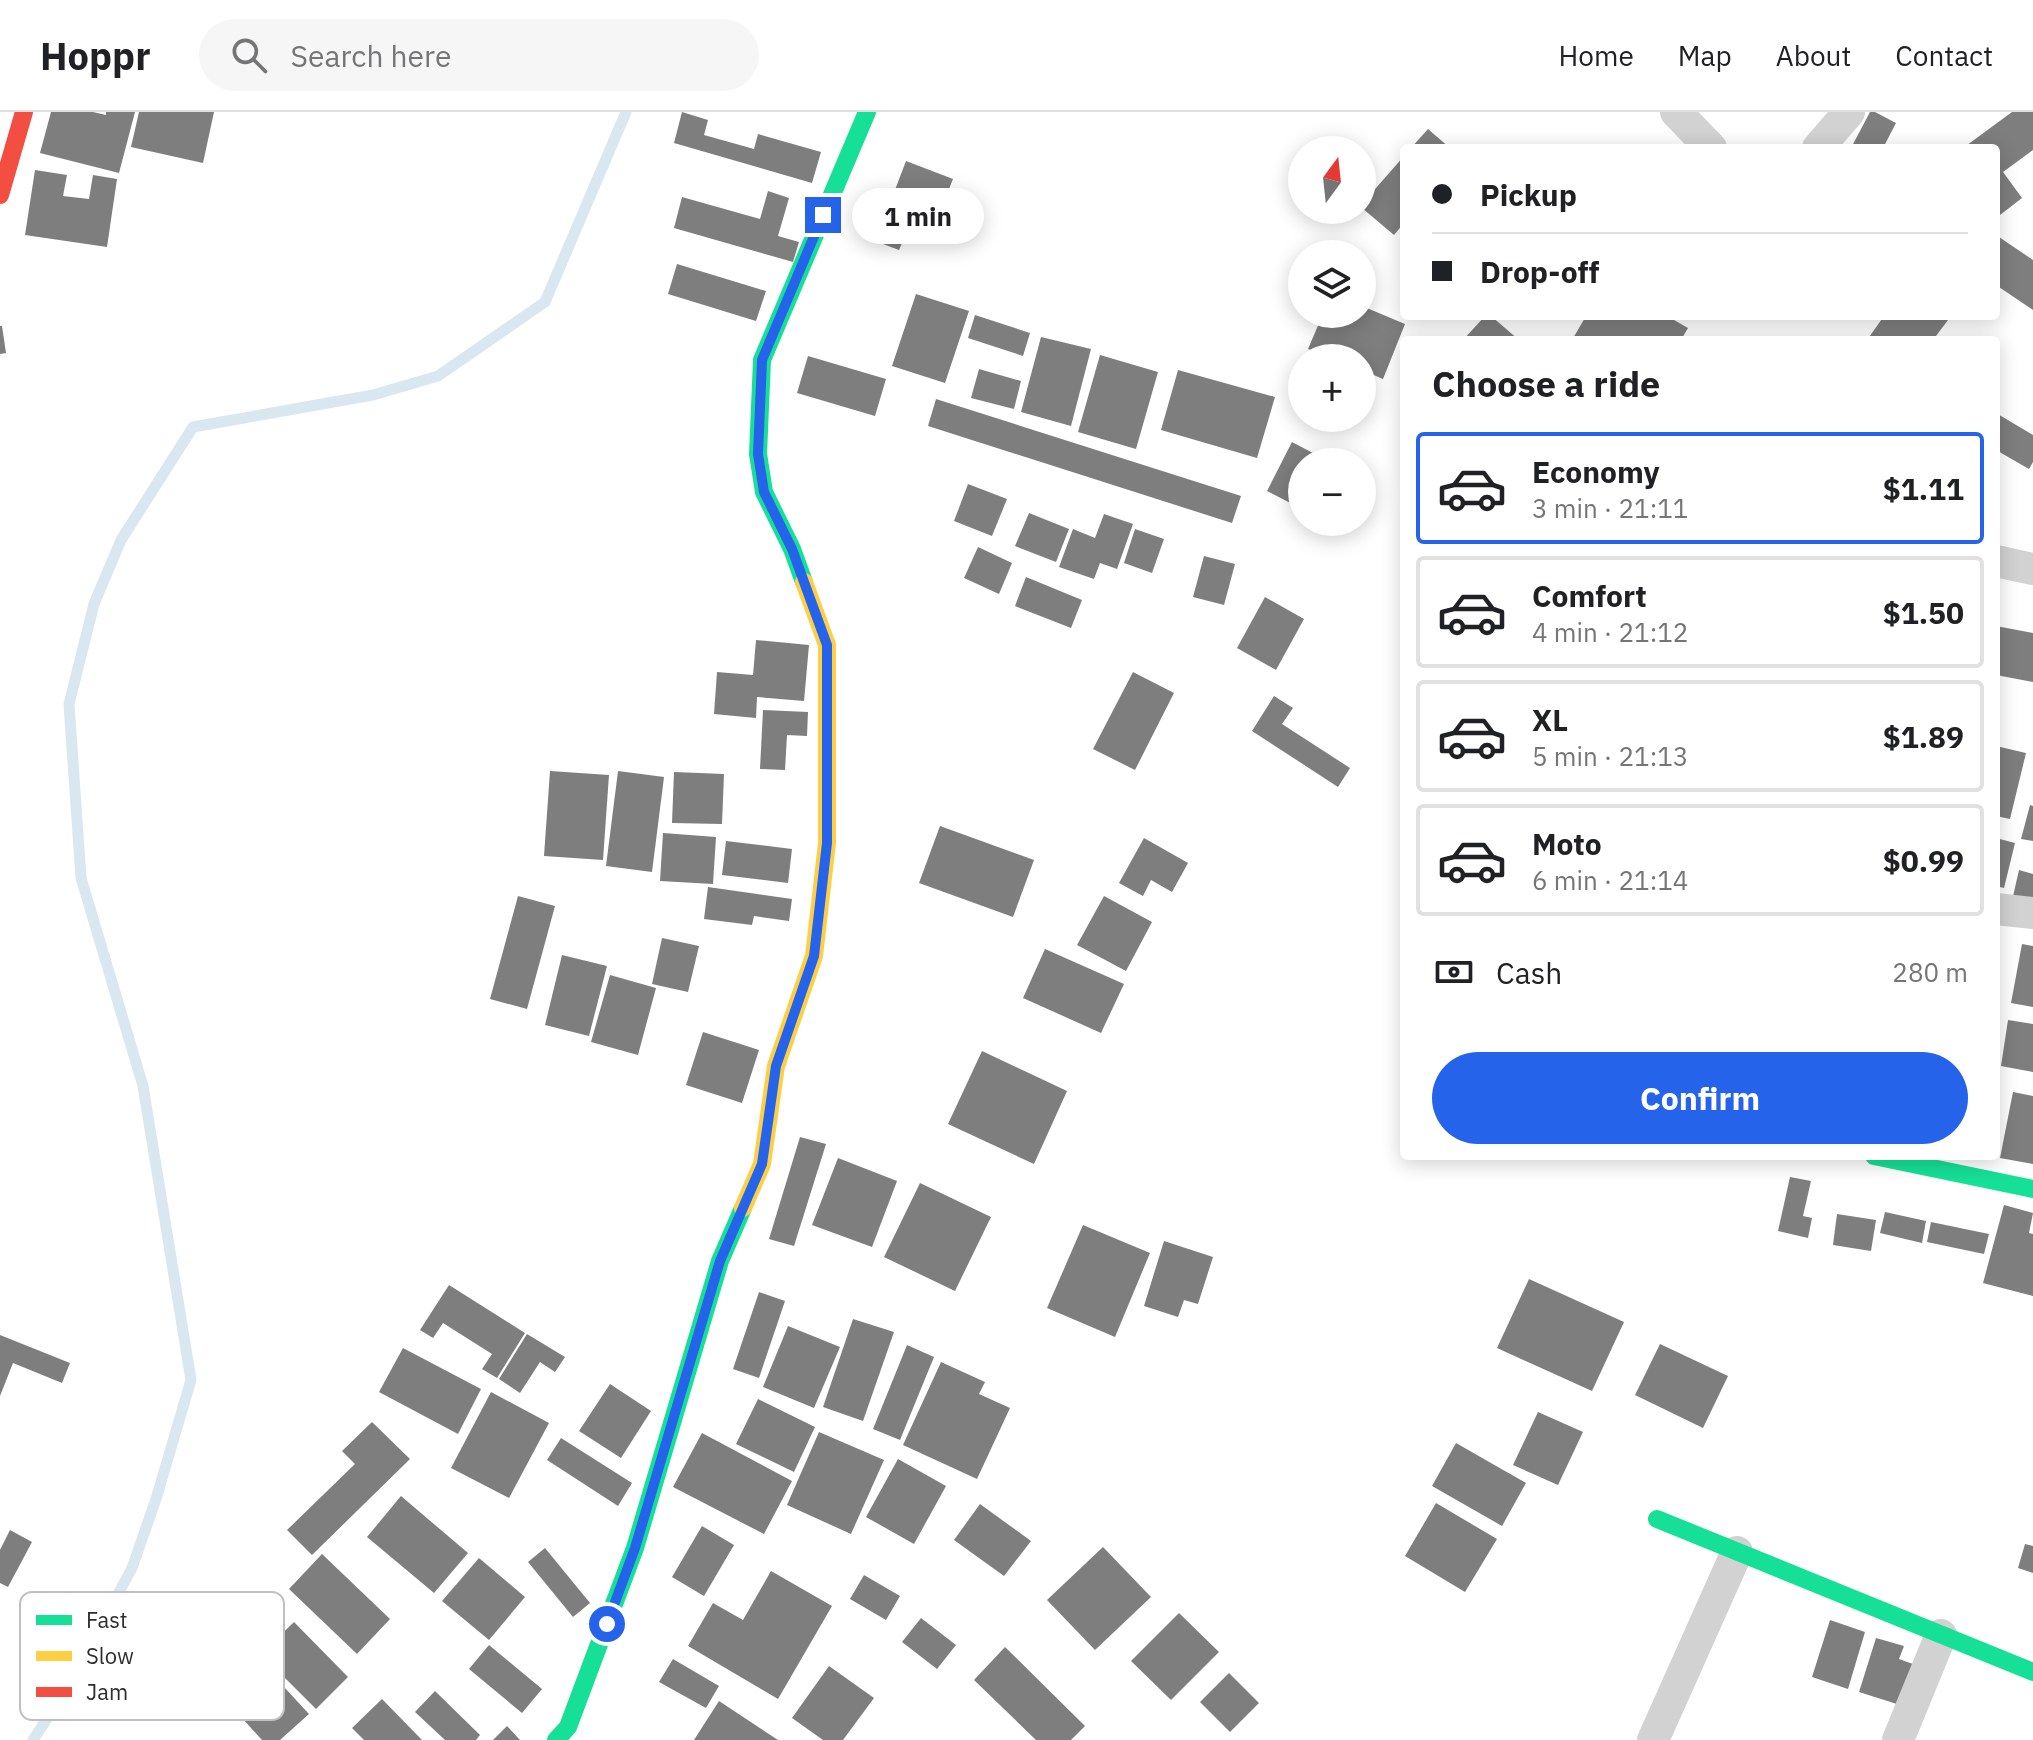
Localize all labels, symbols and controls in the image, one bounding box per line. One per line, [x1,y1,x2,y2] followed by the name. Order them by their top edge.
[199,19,759,91] search box
[40,31,151,80] text: Hoppr
[227,33,271,77] icon: search
[291,36,451,75] text: Search here
[1558,37,1634,74] text: Home
[1678,37,1732,74] text: Map
[1776,37,1851,74] text: About
[1895,37,1993,74] text: Contact
[1288,136,1376,224] north arrow
[1288,136,1376,536] map controls
[1480,175,1577,214] text: Pickup
[851,187,983,243] callout: 1 min
[805,197,841,233] route end
[884,199,952,233] text: 1 min
[1288,240,1376,328] button: layers
[1480,252,1599,291] text: Drop-off
[1288,344,1376,432] button: +
[1432,360,1660,407] text: Choose a ride
[1288,448,1376,536] button: −
[1436,452,1508,524] icon: car
[1532,452,1660,491] text: Economy
[1883,469,1964,508] text: $1.11
[1532,491,1688,525] text: 3 min · 21:11
[1436,576,1508,648] icon: car
[1532,576,1647,615] text: Comfort
[1883,593,1964,632] text: $1.50
[1532,615,1688,649] text: 4 min · 21:12
[1436,700,1508,772] icon: car
[1532,700,1568,739] text: XL
[1883,717,1964,756] text: $1.89
[1532,739,1688,773] text: 5 min · 21:13
[1436,824,1508,896] icon: car
[1532,824,1602,863] text: Moto
[1883,841,1964,880] text: $0.99
[1532,863,1688,897] text: 6 min · 21:14
[1432,950,1476,994] icon: cash
[1496,953,1562,992] text: Cash
[1892,955,1968,989] text: 280 m
[1432,1052,1968,1144] button: Confirm
[20,1592,284,1720] legend
[86,1605,127,1634] text: Fast
[589,1606,625,1642] route start
[86,1641,134,1670] text: Slow
[86,1677,128,1706] text: Jam

